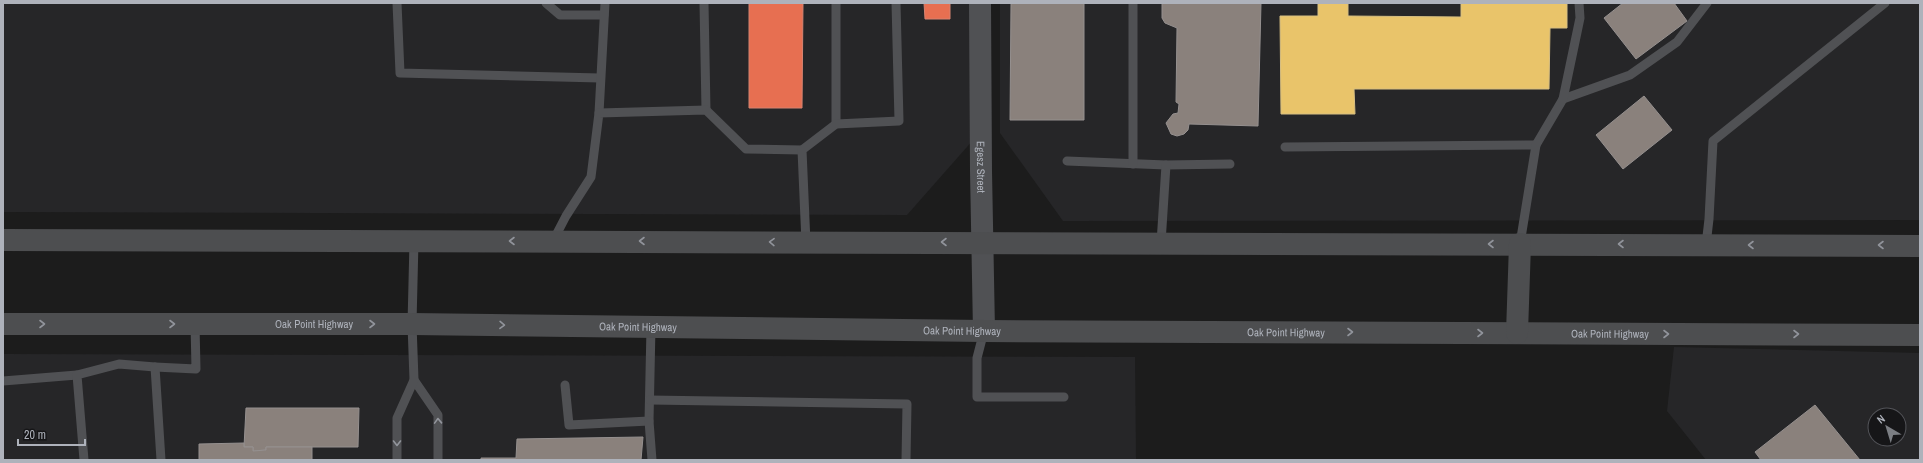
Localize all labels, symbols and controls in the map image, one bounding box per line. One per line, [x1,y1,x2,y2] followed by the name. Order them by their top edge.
[974,141,988,193] street label: Egesz Street
[509,237,515,245] one-way arrow
[639,237,645,245] one-way arrow
[769,238,775,246] one-way arrow
[941,238,947,246] one-way arrow
[1488,240,1494,248] one-way arrow
[1618,240,1624,248] one-way arrow
[1748,241,1754,249] one-way arrow
[1878,241,1884,249] one-way arrow
[275,317,353,331] street label: Oak Point Highway
[599,319,677,334] street label: Oak Point Highway
[39,320,45,328] one-way arrow
[169,320,175,328] one-way arrow
[369,320,375,328] one-way arrow
[499,321,505,329] one-way arrow
[923,323,1001,338] street label: Oak Point Highway
[1247,325,1325,339] street label: Oak Point Highway
[1571,327,1649,341] street label: Oak Point Highway
[1347,328,1353,336] one-way arrow
[1477,329,1483,337] one-way arrow
[1663,329,1669,338] one-way arrow
[1793,330,1799,338] one-way arrow
[1867,407,1907,447] north arrow
[1874,412,1888,427] text: N
[434,418,442,424] one-way arrow
[18,421,85,447] scale bar
[24,427,46,443] text: 20 m
[393,440,401,446] one-way arrow

